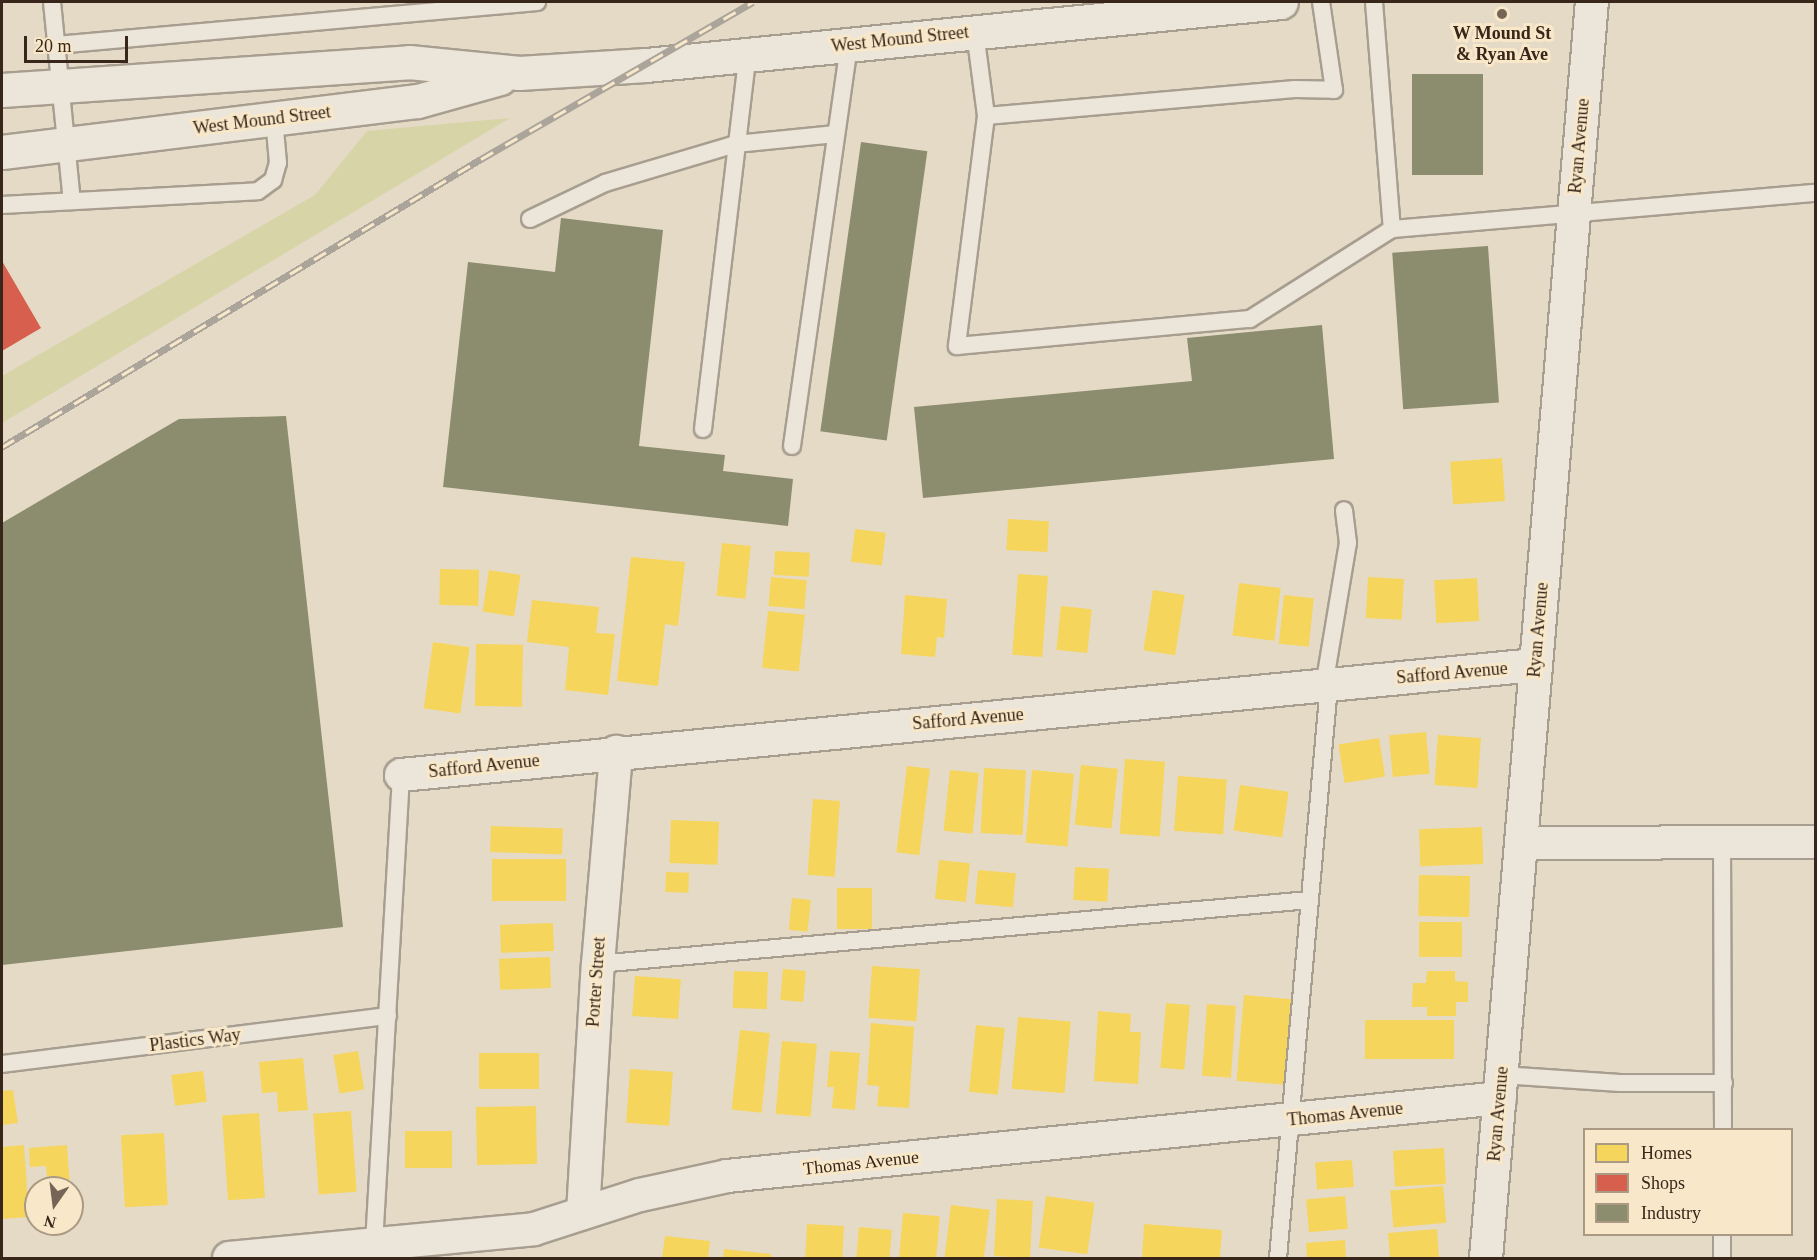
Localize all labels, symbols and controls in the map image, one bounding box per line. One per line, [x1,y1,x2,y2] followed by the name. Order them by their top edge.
[1495,7,1509,21] marker: W Mound St & Ryan Ave
[830,21,970,57] street label: West Mound Street
[1452,23,1552,66] place label: W Mound St & Ryan Ave
[27,24,130,62] scale bar
[35,36,72,56] text: 20 m
[1564,97,1594,195] street label: Ryan Avenue
[192,101,332,139] street label: West Mound Street
[1523,581,1553,679] street label: Ryan Avenue
[1395,657,1509,689] street label: Safford Avenue
[911,703,1025,735] street label: Safford Avenue
[427,749,541,783] street label: Safford Avenue
[582,936,610,1028] street label: Porter Street
[148,1024,242,1056] street label: Plastics Way
[1483,1065,1513,1163] street label: Ryan Avenue
[1286,1097,1404,1131] street label: Thomas Avenue
[1583,1128,1793,1236] legend
[1641,1143,1692,1163] text: Homes
[802,1146,920,1180] street label: Thomas Avenue
[1641,1173,1685,1193] text: Shops
[24,1176,84,1236] north arrow
[1641,1203,1701,1223] text: Industry
[42,1212,58,1232] text: N

